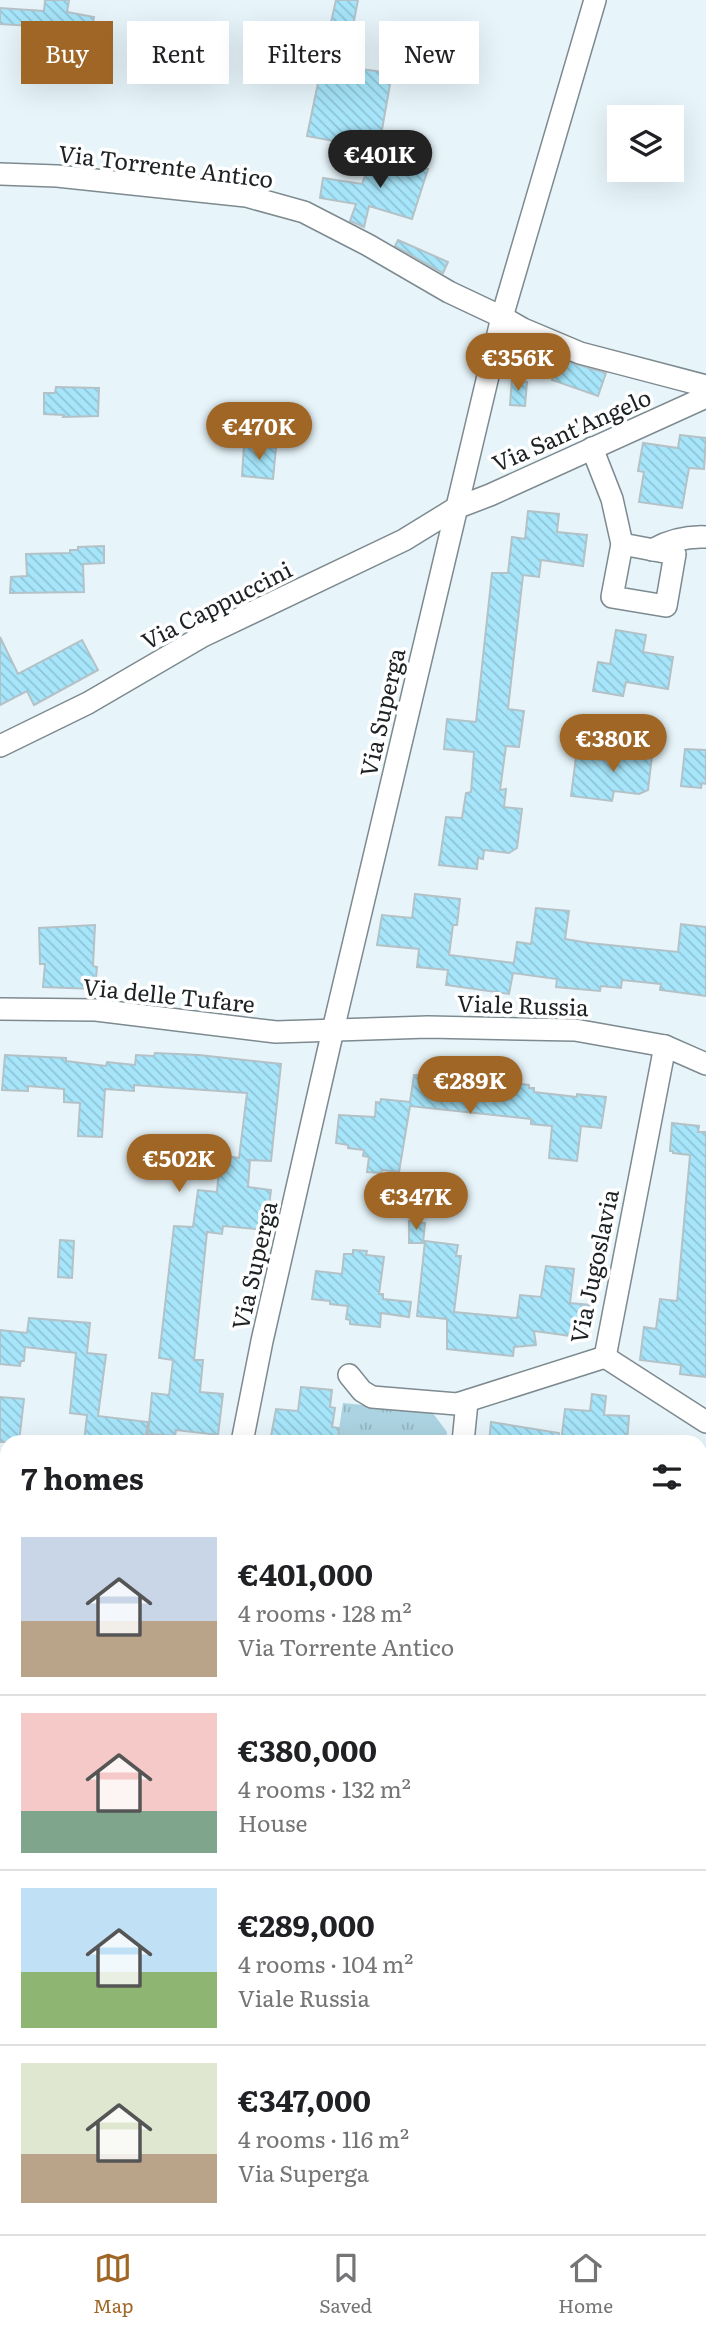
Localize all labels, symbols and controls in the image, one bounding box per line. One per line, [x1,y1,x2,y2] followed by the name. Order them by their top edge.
[21,21,113,84] chip: Buy
[127,21,229,84] chip: Rent
[243,21,365,84] chip: Filters
[379,21,479,84] chip: New
[607,105,684,182] map controls
[607,105,684,182] button: layers
[331,130,429,190] pin: €401K
[57,135,275,195] street label: Via Torrente Antico
[344,136,416,170] text: €401K
[469,334,567,393] pin: €356K
[482,339,554,373] text: €356K
[486,379,656,479] street label: Via Sant'Angelo
[210,402,308,462] pin: €470K
[222,408,296,442] text: €470K
[135,551,298,657] street label: Via Cappuccini
[350,644,412,780] street label: Via Superga
[564,714,662,774] pin: €380K
[576,720,650,754] text: €380K
[81,968,257,1020] street label: Via delle Tufare
[457,985,590,1023] street label: Viale Russia
[421,1056,519,1116] pin: €289K
[433,1062,507,1096] text: €289K
[130,1134,228,1194] pin: €502K
[143,1140,215,1174] text: €502K
[367,1172,465,1232] pin: €347K
[380,1178,452,1212] text: €347K
[560,1185,626,1346] street label: Via Jugoslavia
[222,1197,284,1333] street label: Via Superga
[21,1455,144,1499] text: 7 homes
[648,1458,686,1496] icon: filters
[238,1551,373,1595] text: €401,000
[77,1565,161,1649] icon: home
[238,1595,412,1629] text: 4 rooms · 128 m²
[238,1629,454,1663] text: Via Torrente Antico
[238,1727,377,1771] text: €380,000
[77,1741,161,1825] icon: home
[238,1771,411,1805] text: 4 rooms · 132 m²
[238,1805,307,1839] text: House
[238,1902,375,1946] text: €289,000
[77,1916,161,2000] icon: home
[238,1946,413,1980] text: 4 rooms · 104 m²
[238,1980,370,2014] text: Viale Russia
[238,2077,371,2121] text: €347,000
[77,2091,161,2175] icon: home
[238,2121,409,2155] text: 4 rooms · 116 m²
[238,2155,369,2189] text: Via Superga
[93,2249,133,2319] tab: Map
[319,2249,372,2319] tab: Saved
[558,2249,613,2319] tab: Home

